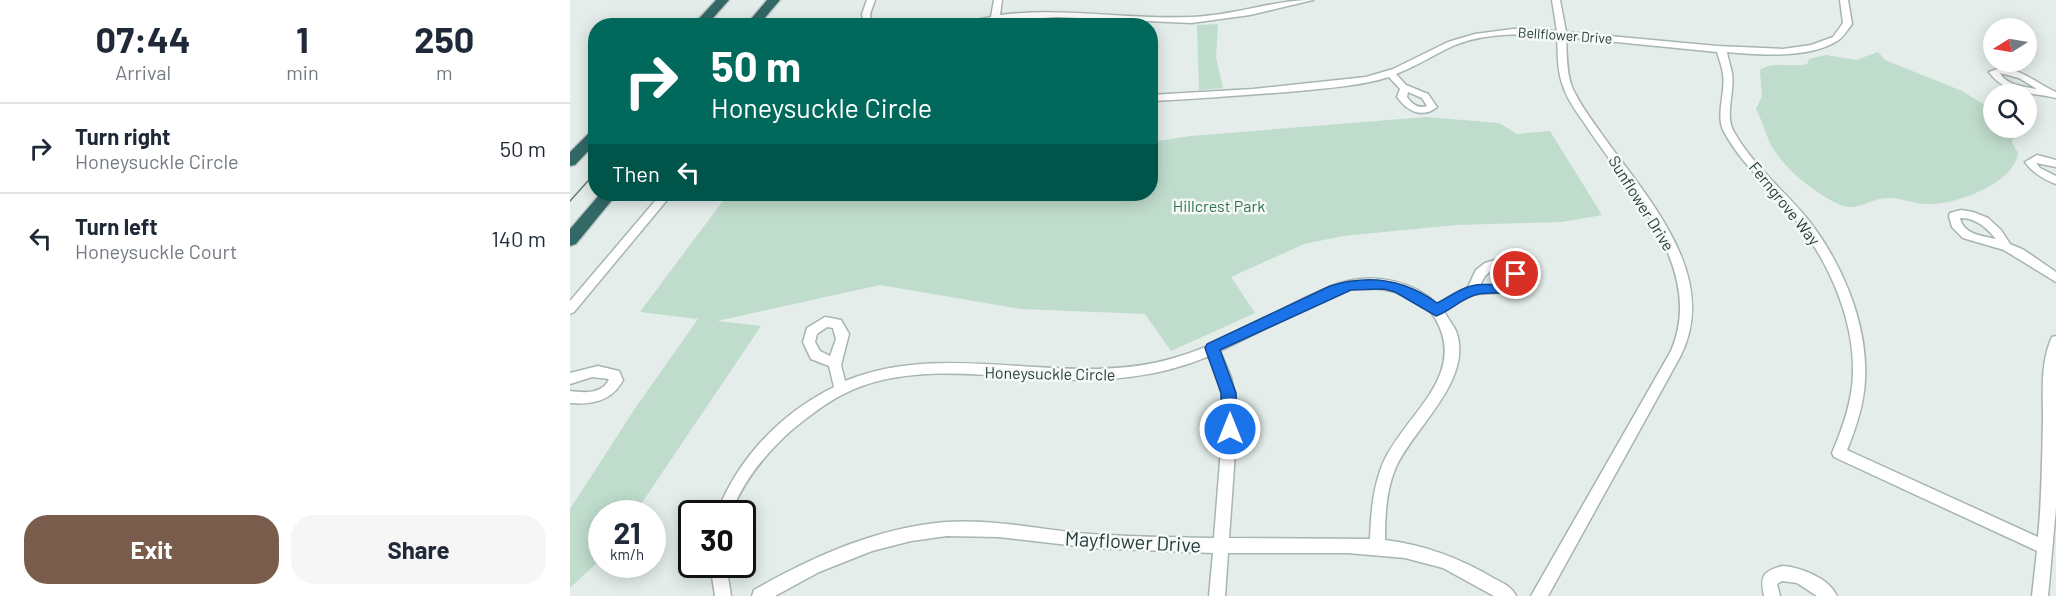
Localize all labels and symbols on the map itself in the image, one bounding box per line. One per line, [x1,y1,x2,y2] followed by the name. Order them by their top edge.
[1983,18,2037,72] north arrow
[1517,23,1613,47] street label: Bellflower Drive
[1605,152,1679,254] street label: Sunflower Drive
[1746,157,1825,249] street label: Ferngrove Way
[1173,196,1265,215] park label: Hillcrest Park
[1490,248,1541,299] pin
[984,362,1116,384] street label: Honeysuckle Circle
[1198,397,1262,461] position arrow
[678,500,756,578] speed limit sign: 30
[1064,525,1202,557] street label: Mayflower Drive

